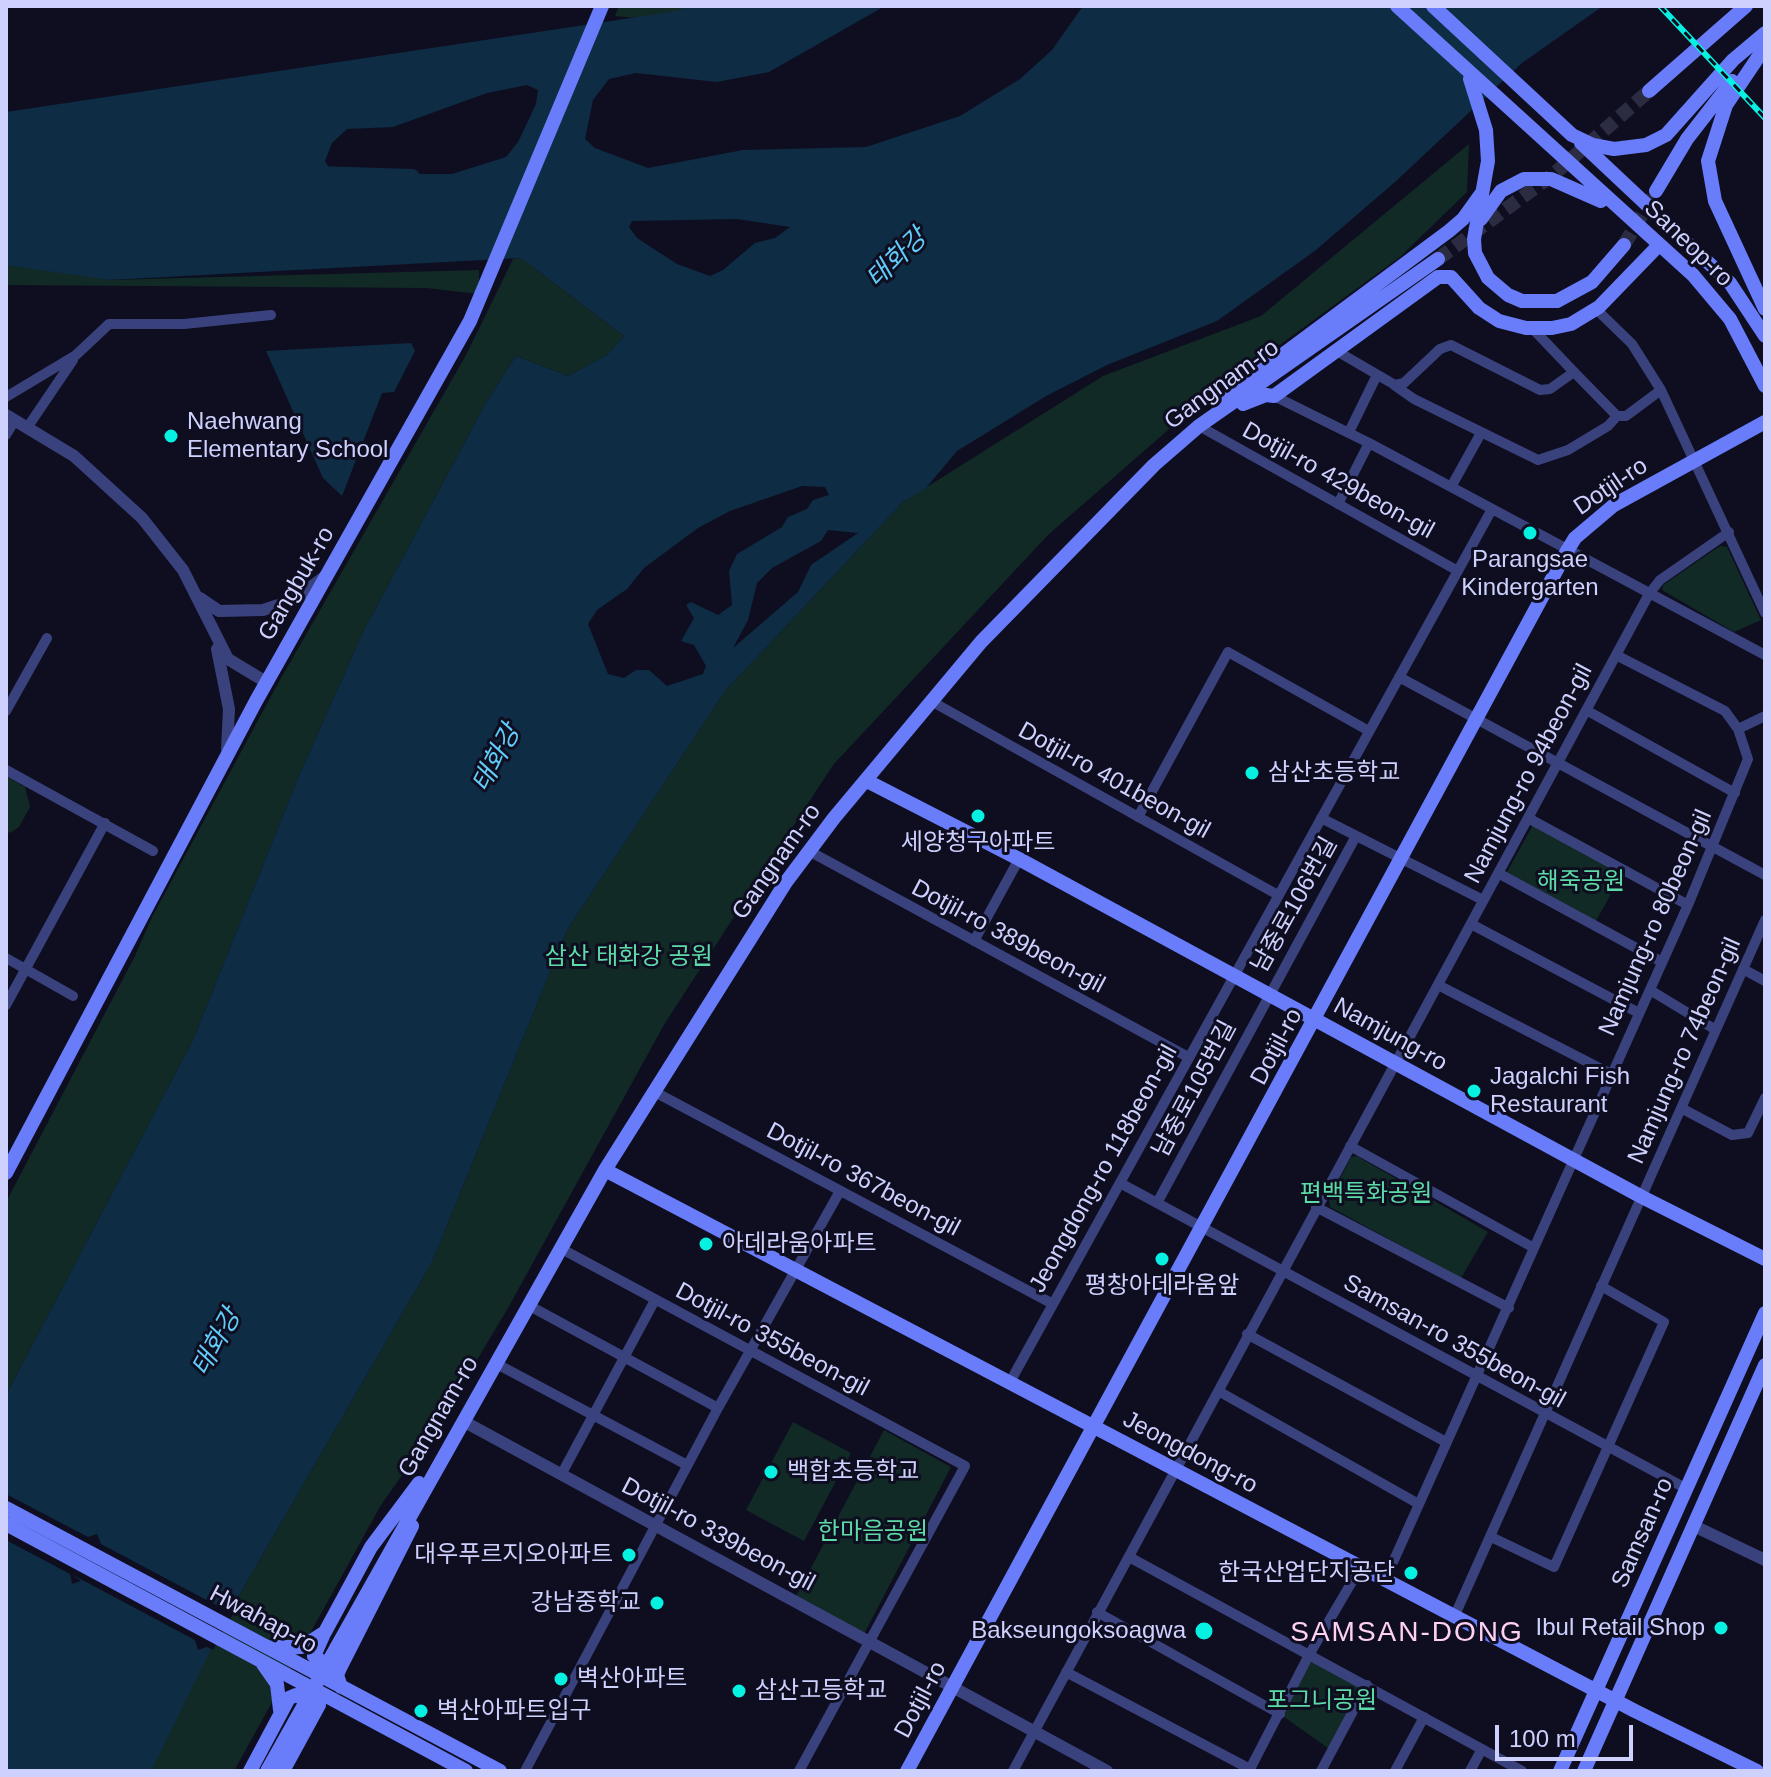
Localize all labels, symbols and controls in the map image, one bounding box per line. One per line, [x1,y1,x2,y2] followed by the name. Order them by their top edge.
[1638,195,1738,293] street label: Saneop-ro
[860,223,934,295] water label: 태화강
[1159,334,1285,436] street label: Gangnam-ro
[187,408,388,464] place label: Naehwang Elementary School
[1237,416,1439,546] street label: Dotjil-ro 429beon-gil
[162,427,180,445] marker: Naehwang Elementary School
[1569,452,1653,522] street label: Dotjil-ro
[253,522,341,646] street label: Gangbuk-ro
[1521,524,1539,542] marker: Parangsae Kindergarten
[1461,546,1599,602] place label: Parangsae Kindergarten
[1459,659,1599,889] street label: Namjung-ro 94beon-gil
[1013,716,1215,846] street label: Dotjil-ro 401beon-gil
[466,720,528,798] water label: 태화강
[1268,759,1400,787] place label: 삼산초등학교
[1243,764,1261,782] marker: 삼산초등학교
[727,799,827,925] street label: Gangnam-ro
[1593,806,1719,1040] street label: Namjung-ro 80beon-gil
[969,807,987,825] marker: 세양청구아파트
[901,829,1055,857] place label: 세양청구아파트
[1246,832,1344,978] street label: 남중로106번길
[1537,868,1625,896] park label: 해죽공원
[906,874,1110,1000] street label: Dotjil-ro 389beon-gil
[1622,934,1748,1168] street label: Namjung-ro 74beon-gil
[545,943,713,971] park label: 삼산 태화강 공원
[1328,992,1452,1078] street label: Namjung-ro
[1245,1004,1309,1090] street label: Dotjil-ro
[1147,1016,1243,1162] street label: 남중로105번길
[1024,1040,1184,1298] street label: Jeongdong-ro 118beon-gil
[1490,1063,1630,1119] place label: Jagalchi Fish Restaurant
[1465,1082,1483,1100] marker: Jagalchi Fish Restaurant
[761,1117,965,1243] street label: Dotjil-ro 367beon-gil
[1300,1180,1432,1208] park label: 편백특화공원
[722,1230,877,1258] place label: 아데라움아파트
[697,1235,715,1253] marker: 아데라움아파트
[1153,1250,1171,1268] marker: 평창아데라움앞
[1338,1269,1570,1415] street label: Samsan-ro 355beon-gil
[1085,1272,1239,1300] place label: 평창아데라움앞
[670,1277,874,1403] street label: Dotjil-ro 355beon-gil
[186,1304,248,1382] water label: 태화강
[393,1351,485,1483] street label: Gangnam-ro
[1118,1406,1262,1500] street label: Jeongdong-ro
[787,1458,919,1486] place label: 백합초등학교
[762,1463,780,1481] marker: 백합초등학교
[616,1472,820,1598] street label: Dotjil-ro 339beon-gil
[1606,1474,1680,1592] street label: Samsan-ro
[818,1518,928,1546] park label: 한마음공원
[414,1541,613,1569] place label: 대우푸르지오아파트
[620,1546,638,1564] marker: 대우푸르지오아파트
[1218,1559,1395,1587] place label: 한국산업단지공단
[1402,1564,1420,1582] marker: 한국산업단지공단
[204,1580,322,1660] street label: Hwahap-ro
[531,1589,641,1617] place label: 강남중학교
[648,1594,666,1612] marker: 강남중학교
[1536,1614,1705,1642] place label: Ibul Retail Shop
[1290,1616,1524,1650] district label: SAMSAN-DONG
[971,1617,1186,1645] place label: Bakseungoksoagwa
[1712,1619,1730,1637] marker: Ibul Retail Shop
[1193,1620,1215,1642] marker: Bakseungoksoagwa
[889,1657,953,1743] street label: Dotjil-ro
[577,1665,687,1693] place label: 벽산아파트
[552,1670,570,1688] marker: 벽산아파트
[755,1677,887,1705] place label: 삼산고등학교
[730,1682,748,1700] marker: 삼산고등학교
[1267,1687,1377,1715] park label: 포그니공원
[437,1697,592,1725] place label: 벽산아파트입구
[412,1702,430,1720] marker: 벽산아파트입구
[1499,1709,1637,1759] scale bar
[1509,1725,1576,1752] text: 100 m

